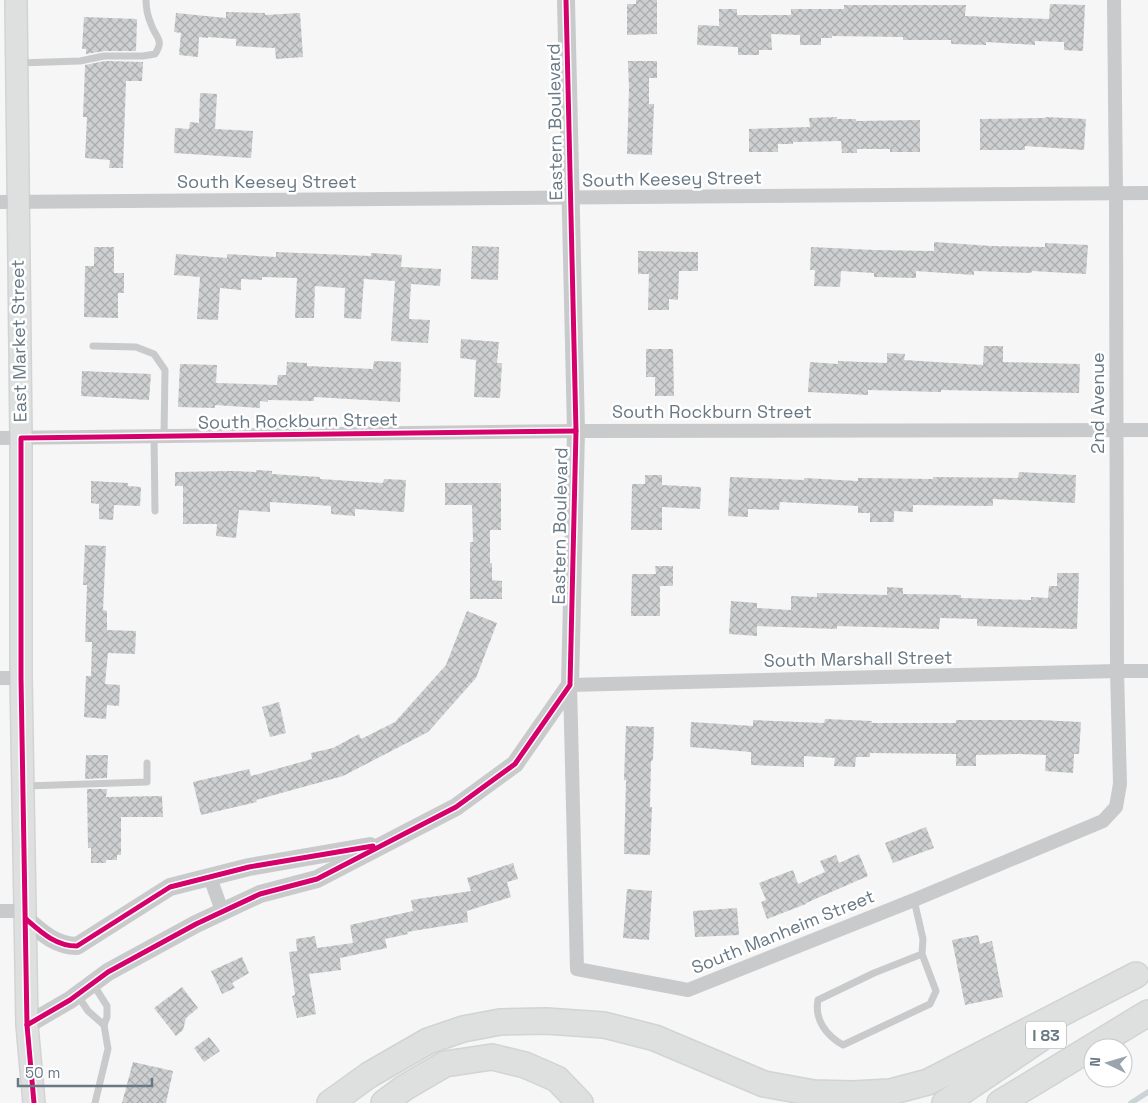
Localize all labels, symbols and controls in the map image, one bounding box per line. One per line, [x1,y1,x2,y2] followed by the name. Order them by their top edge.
[542,43,567,201] street label: Eastern Boulevard
[582,165,762,192] street label: South Keesey Street
[177,170,357,193] street label: South Keesey Street
[6,259,31,423] street label: East Market Street
[1086,352,1109,454] street label: 2nd Avenue
[612,400,812,423] street label: South Rockburn Street
[198,407,398,434] street label: South Rockburn Street
[547,447,572,605] street label: Eastern Boulevard
[763,645,953,672] street label: South Marshall Street
[688,884,878,979] street label: South Manheim Street
[1026,1022,1066,1048] road number: I 83
[1083,1038,1133,1088] north arrow
[18,1056,151,1088] scale bar
[1086,1056,1104,1067] text: N
[25,1063,60,1082] text: 50 m

